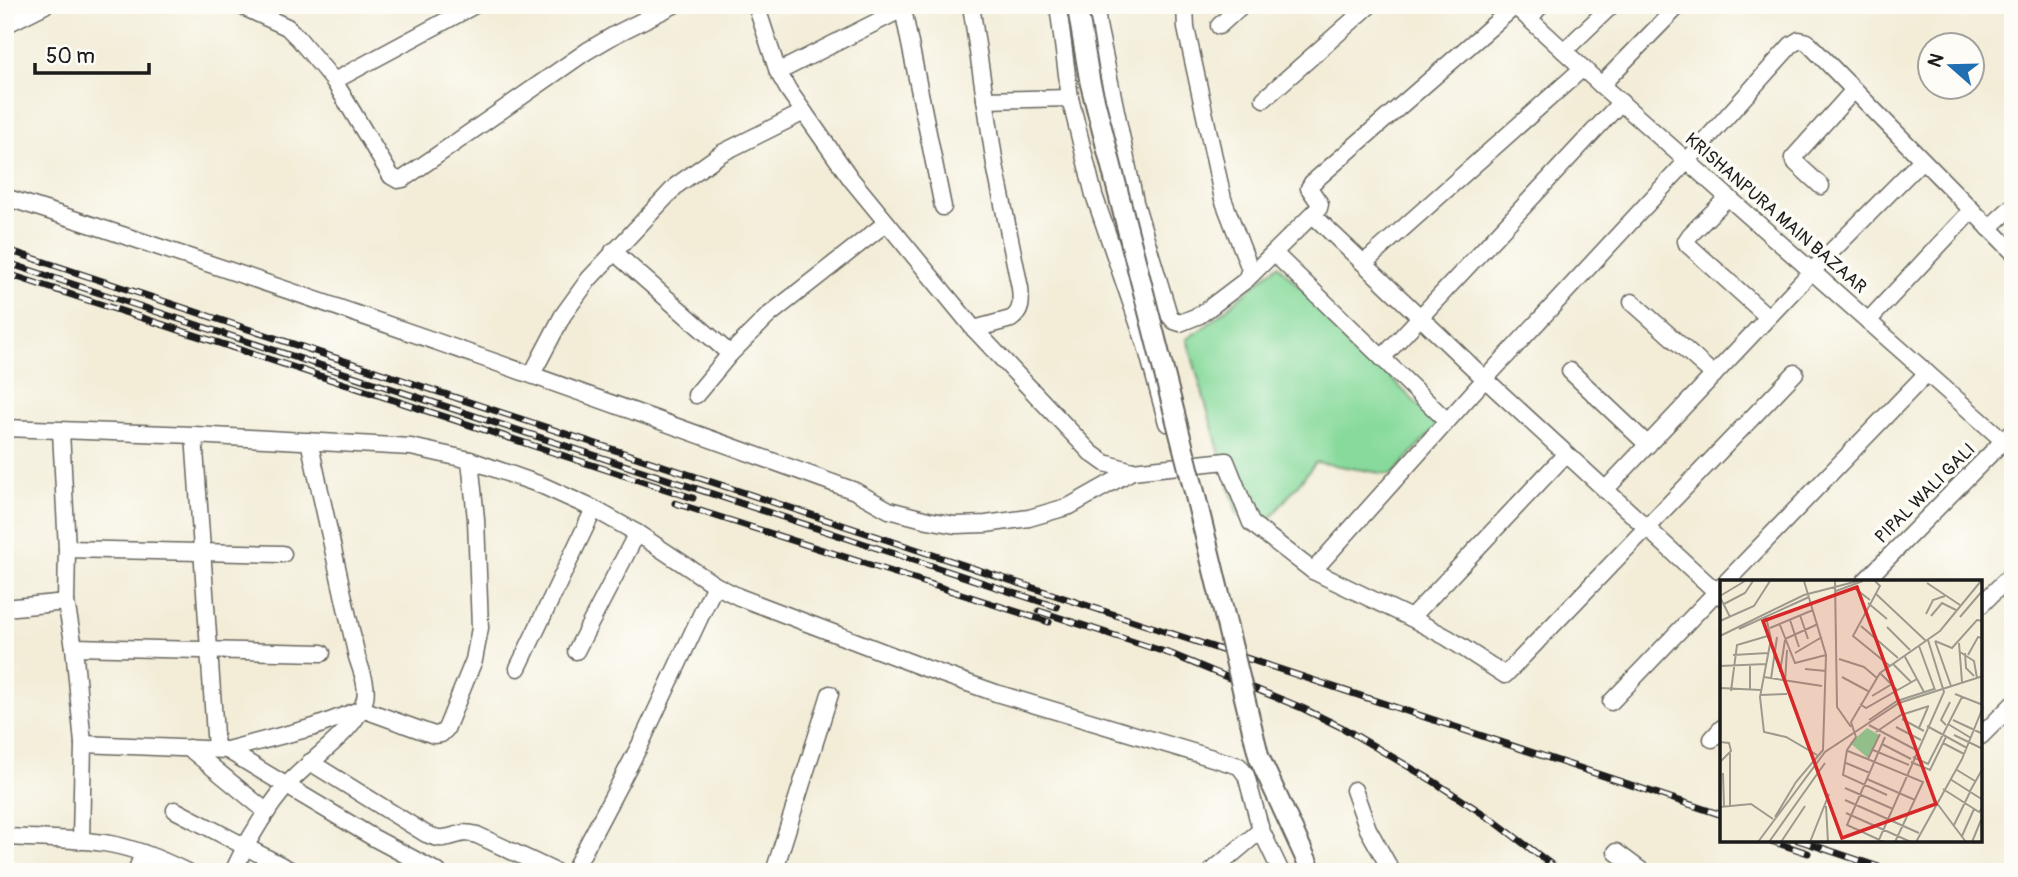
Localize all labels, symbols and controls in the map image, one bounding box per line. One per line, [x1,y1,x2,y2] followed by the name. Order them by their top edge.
[35,32,149,76] scale bar
[1916,32,1986,102] north arrow
[46,43,95,70] text: 50 m
[1922,50,1949,71] text: N
[1680,128,1871,299] street label: KRISHANPURA MAIN BAZAAR
[1870,438,1980,548] street label: PIPAL WALI GALI
[1720,580,1983,842] inset map

